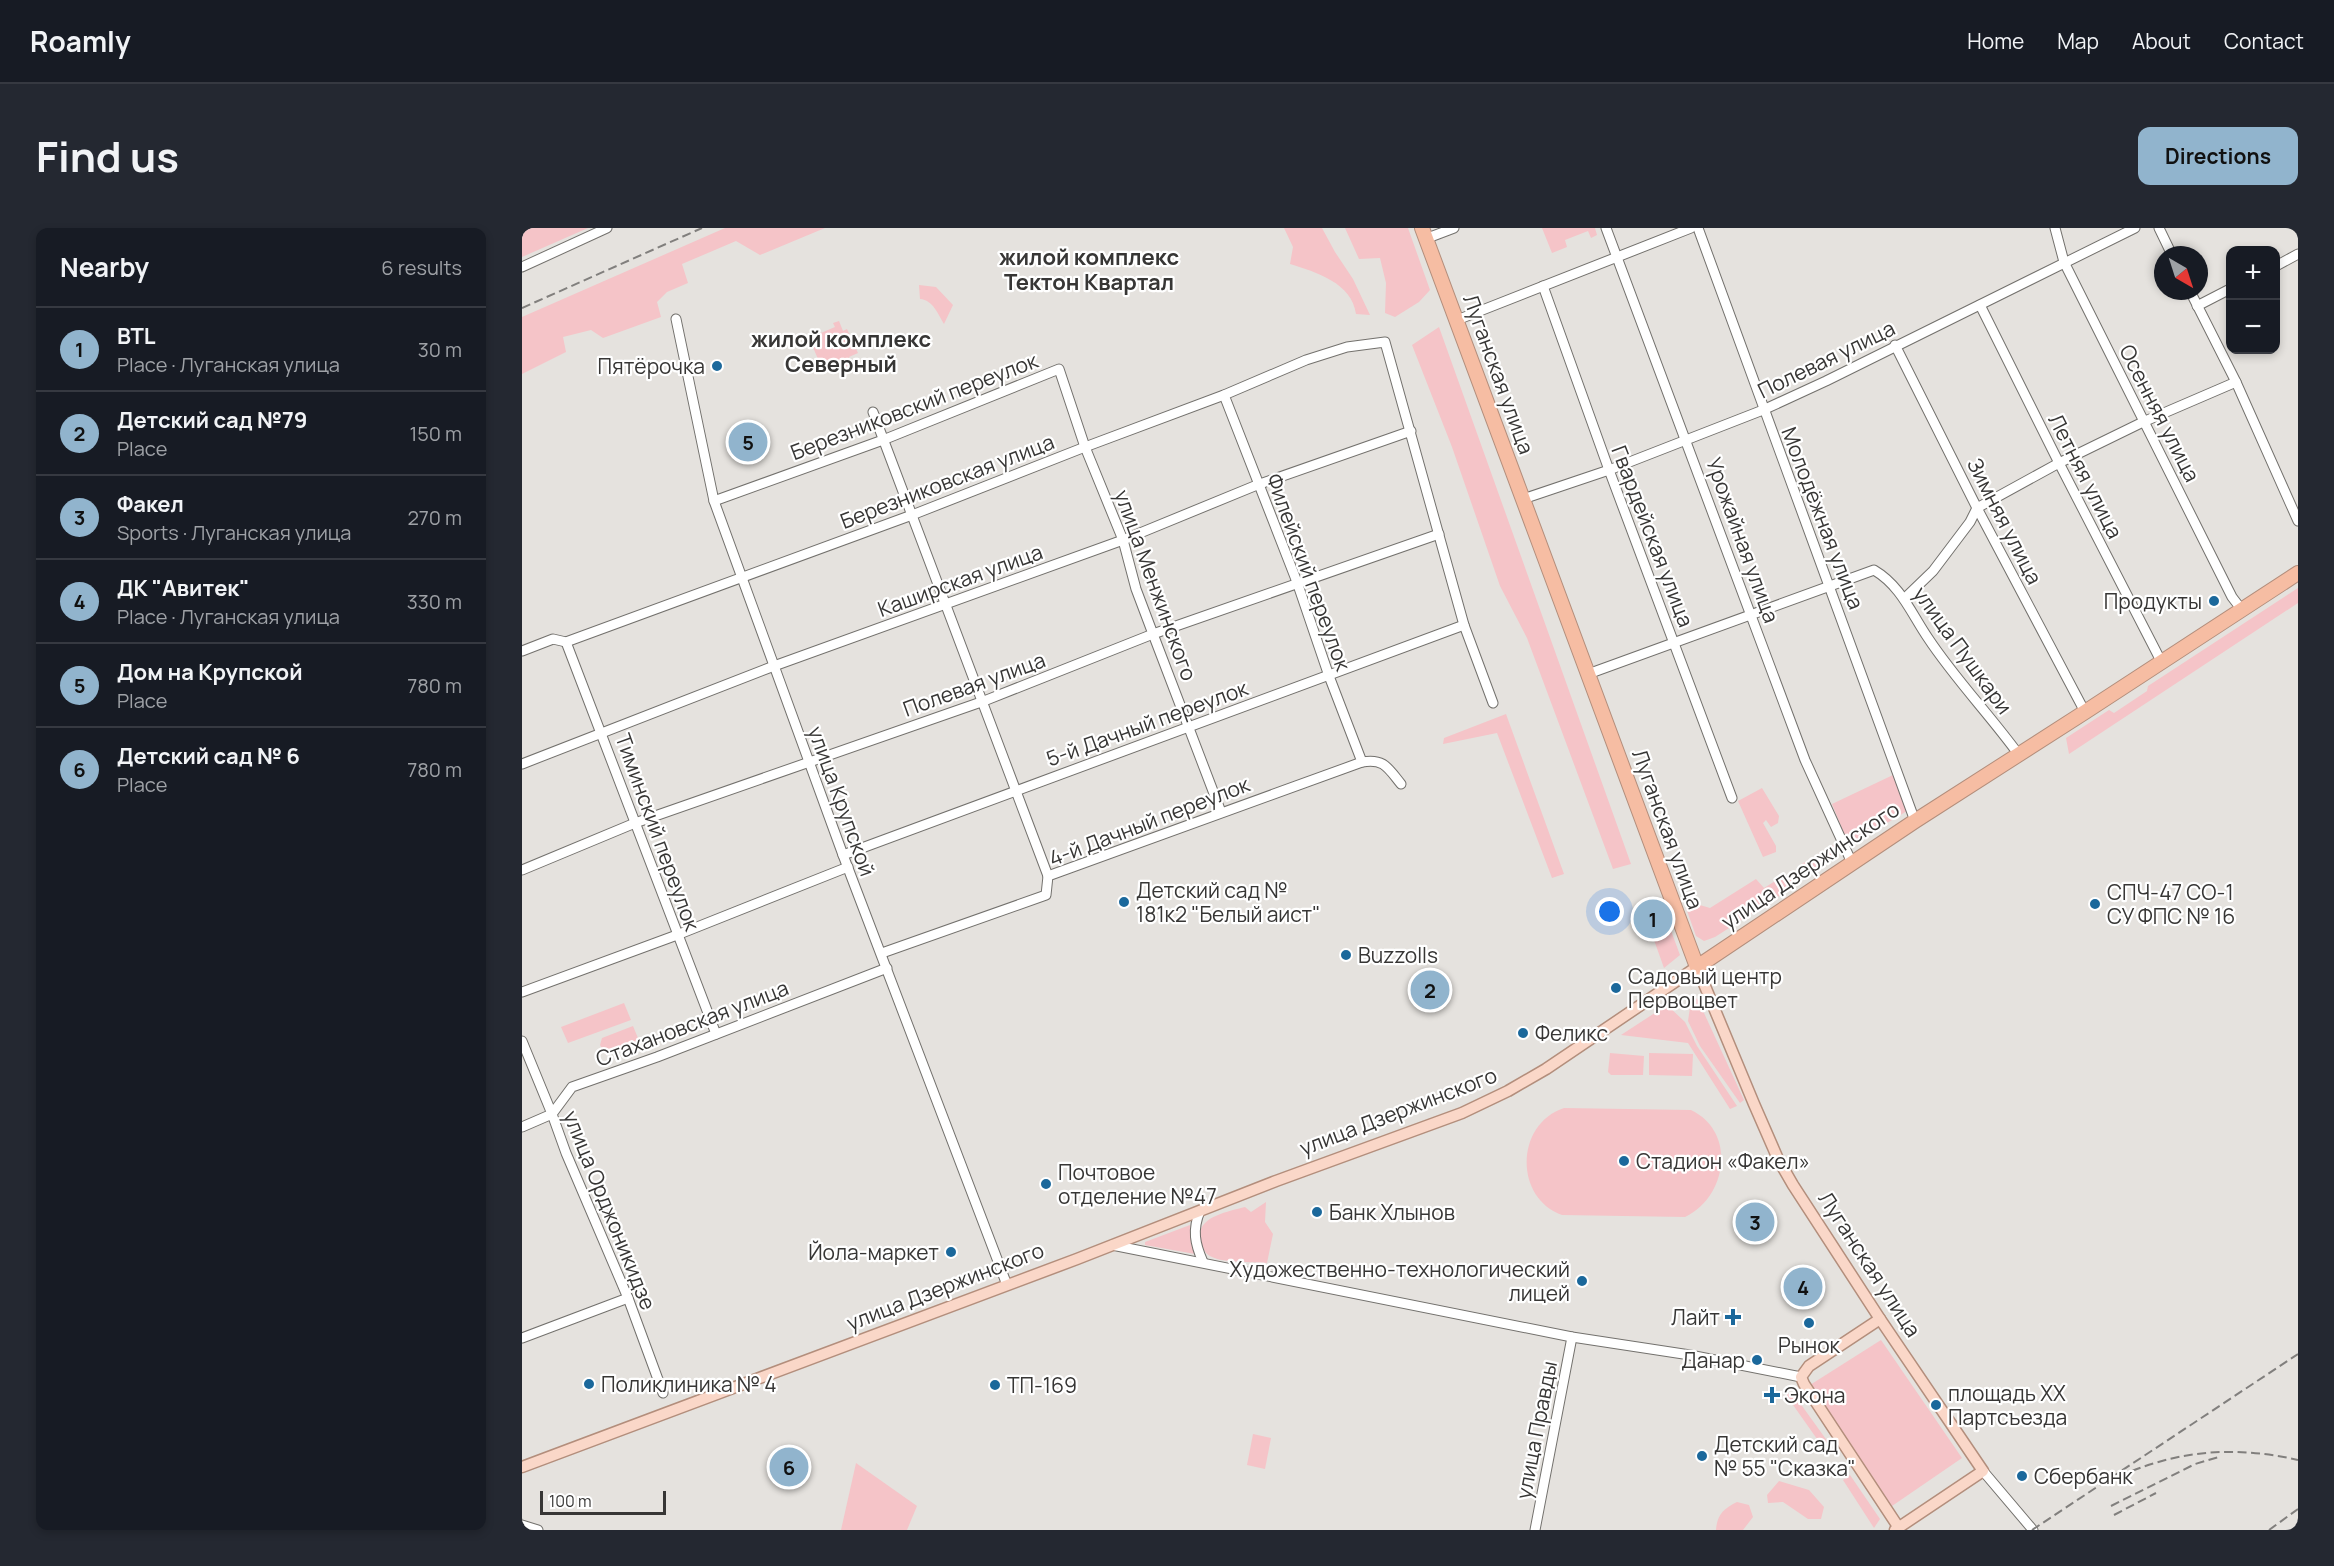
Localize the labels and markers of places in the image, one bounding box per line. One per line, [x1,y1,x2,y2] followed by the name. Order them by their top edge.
[598,352,705,380] place label: Пятёрочка
[710,359,724,373] marker: Пятёрочка
[728,420,768,464] pin: 5
[2104,587,2202,615] place label: Продукты
[2207,594,2221,608] marker: Продукты
[1136,876,1320,928] place label: Детский сад № 181к2 "Белый аист"
[2107,878,2235,930] place label: СПЧ-47 СО-1 СУ ФПС № 16
[1117,895,1131,909] marker: Детский сад № 181к2 "Белый аист"
[1634,896,1672,942] pin: 1
[2088,897,2102,911] marker: СПЧ-47 СО-1 СУ ФПС № 16
[1358,941,1438,969] place label: Buzzolls
[1339,948,1353,962] marker: Buzzolls
[1628,962,1782,1014] place label: Садовый центр Первоцвет
[1410,968,1450,1012] pin: 2
[1609,981,1623,995] marker: Садовый центр Первоцвет
[1535,1019,1608,1047] place label: Феликс
[1516,1026,1530,1040] marker: Феликс
[1636,1147,1810,1175] place label: Стадион «Факел»
[1617,1154,1631,1168] marker: Стадион «Факел»
[1058,1158,1217,1210] place label: Почтовое отделение №47
[1039,1177,1053,1191] marker: Почтовое отделение №47
[1329,1198,1455,1226] place label: Банк Хлынов
[1736,1200,1774,1244] pin: 3
[1310,1205,1324,1219] marker: Банк Хлынов
[808,1238,939,1266] place label: Йола-маркет
[944,1245,958,1259] marker: Йола-маркет
[1230,1255,1570,1307] place label: Художественно-технологический лицей
[1784,1264,1822,1310] pin: 4
[1575,1274,1589,1288] marker: Художественно-технологический лицей
[1671,1303,1720,1331] place label: Лайт
[1724,1308,1742,1326] marker: Лайт
[1802,1316,1816,1330] marker: Рынок
[1778,1331,1841,1359] place label: Рынок
[1681,1346,1745,1374] place label: Данар
[1750,1353,1764,1367] marker: Данар
[601,1370,777,1398] place label: Поликлиника № 4
[1007,1371,1077,1399] place label: ТП-169
[582,1377,596,1391] marker: Поликлиника № 4
[988,1378,1002,1392] marker: ТП-169
[1948,1379,2067,1431] place label: площадь XX Партсъезда
[1784,1381,1845,1409] place label: Экона
[1765,1388,1779,1402] marker: Экона
[1929,1398,1943,1412] marker: площадь XX Партсъезда
[1714,1430,1856,1482] place label: Детский сад № 55 "Сказка"
[770,1444,808,1490] pin: 6
[1695,1449,1709,1463] marker: Детский сад № 55 "Сказка"
[2034,1462,2133,1490] place label: Сбербанк
[2015,1469,2029,1483] marker: Сбербанк

